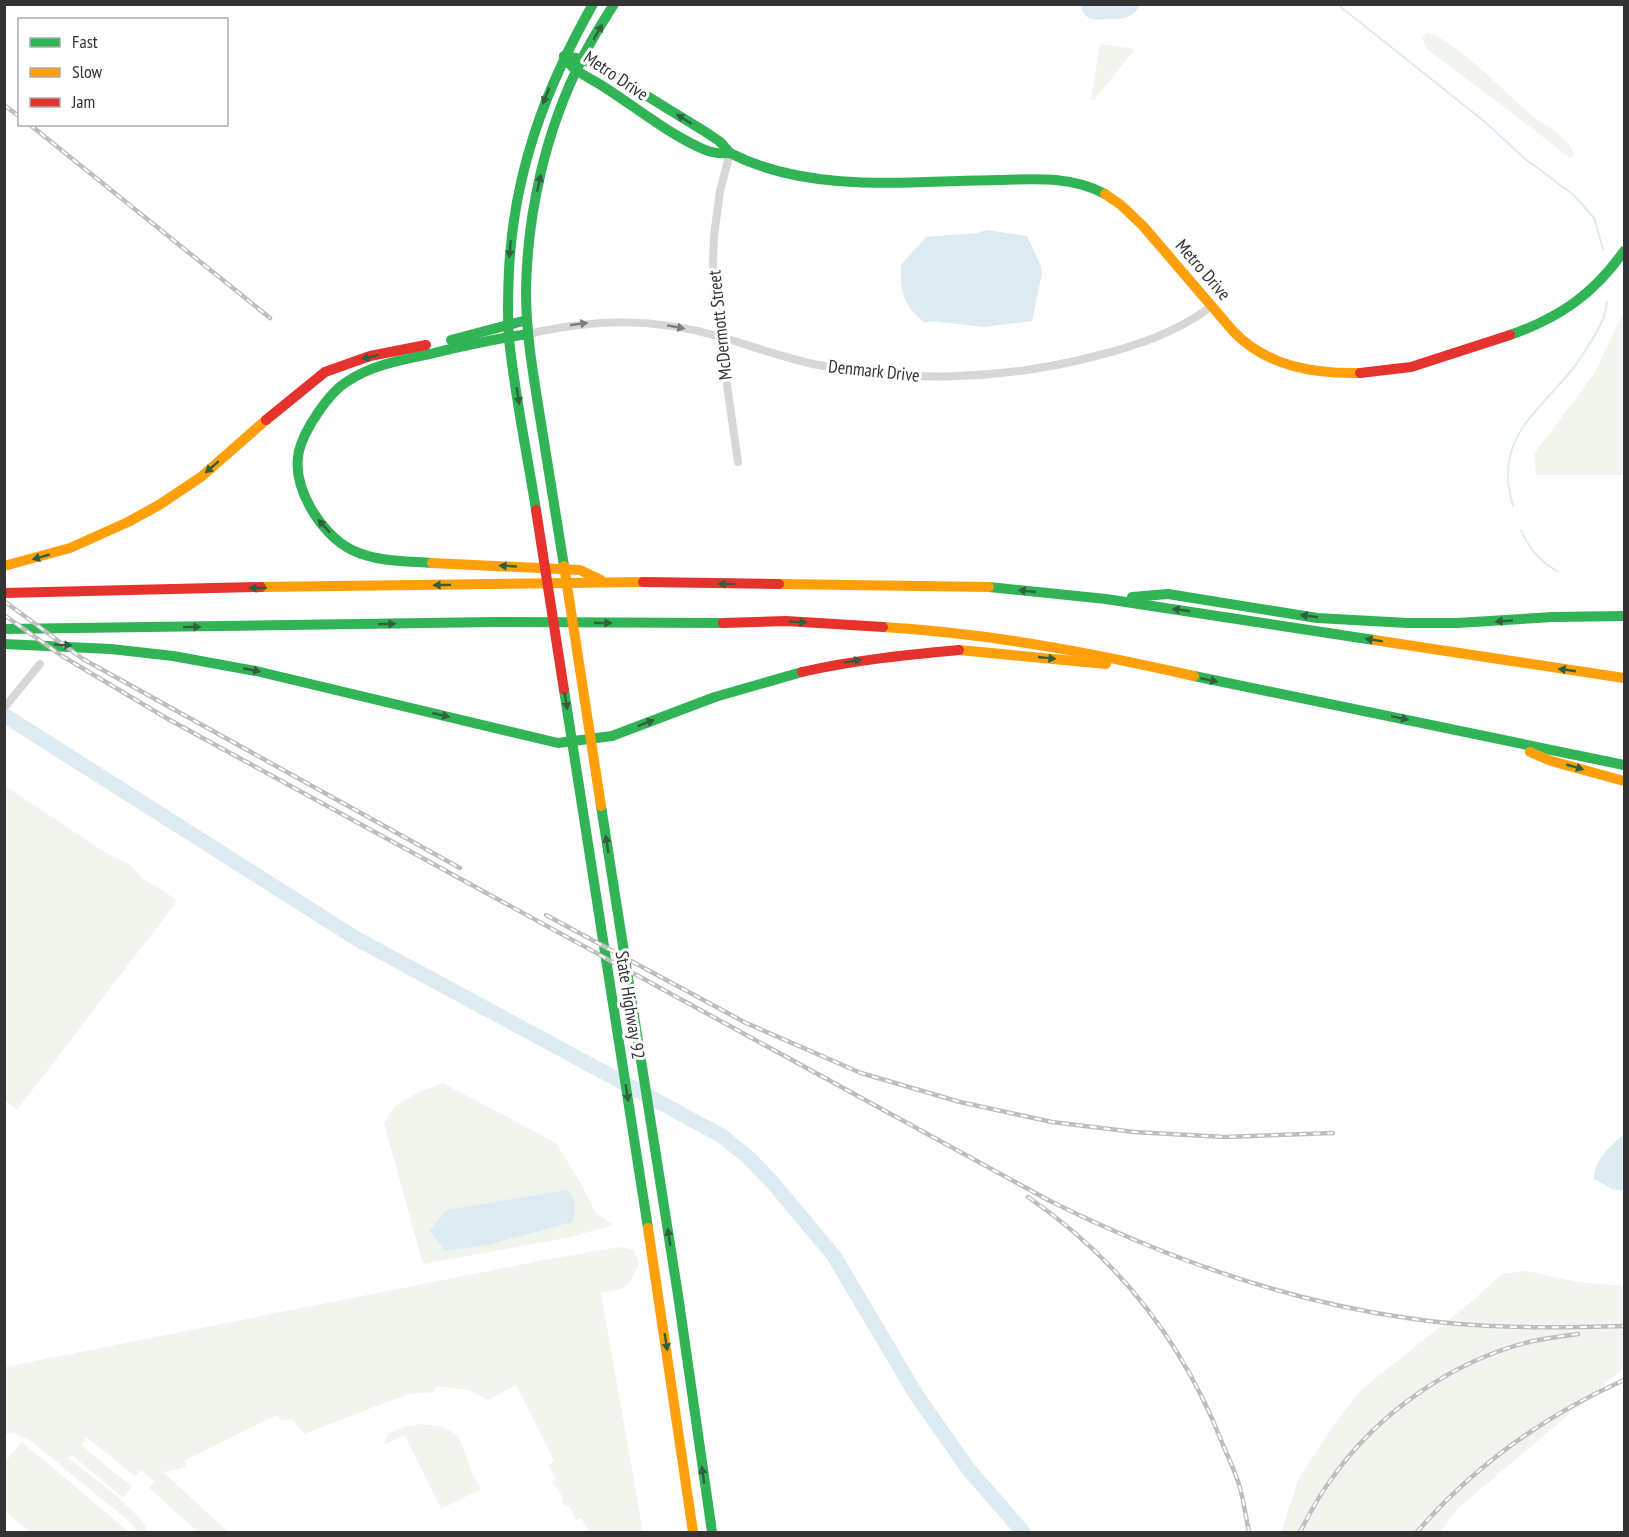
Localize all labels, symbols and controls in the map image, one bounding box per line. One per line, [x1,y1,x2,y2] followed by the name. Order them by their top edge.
[18,18,228,126] legend
[593,23,603,40] one-way arrow
[72,30,98,53] text: Fast
[580,46,653,106] street label: Metro Drive
[72,60,103,83] text: Slow
[541,88,551,106] one-way arrow
[71,90,95,113] text: Jam
[676,113,692,124] one-way arrow
[535,173,544,192] one-way arrow
[1171,235,1236,305] street label: Metro Drive
[505,240,514,259] one-way arrow
[702,269,737,381] street label: McDermott Street
[570,319,589,329] one-way arrow
[667,323,686,332] one-way arrow
[361,352,379,362] one-way arrow
[827,354,921,387] street label: Denmark Drive
[514,386,523,405] one-way arrow
[205,460,220,473] one-way arrow
[318,519,331,534] one-way arrow
[32,553,50,562] one-way arrow
[499,562,518,571] one-way arrow
[718,579,737,589] one-way arrow
[433,580,452,589] one-way arrow
[249,583,268,592] one-way arrow
[1017,586,1036,596] one-way arrow
[1172,606,1191,615] one-way arrow
[1300,612,1319,621] one-way arrow
[1495,616,1514,625] one-way arrow
[789,617,808,626] one-way arrow
[594,618,613,628] one-way arrow
[378,619,397,629] one-way arrow
[183,622,202,632] one-way arrow
[1364,635,1383,644] one-way arrow
[53,641,72,650] one-way arrow
[1037,653,1056,663] one-way arrow
[844,657,863,666] one-way arrow
[242,666,261,675] one-way arrow
[1557,666,1576,675] one-way arrow
[1199,675,1218,685] one-way arrow
[561,692,570,711] one-way arrow
[432,710,451,720] one-way arrow
[1391,714,1410,723] one-way arrow
[638,717,656,727] one-way arrow
[1566,763,1584,772] one-way arrow
[603,834,612,853] one-way arrow
[611,949,650,1061] street label: State Highway 92
[623,1083,632,1102] one-way arrow
[664,1228,673,1247] one-way arrow
[661,1333,670,1352] one-way arrow
[699,1465,708,1484] one-way arrow

